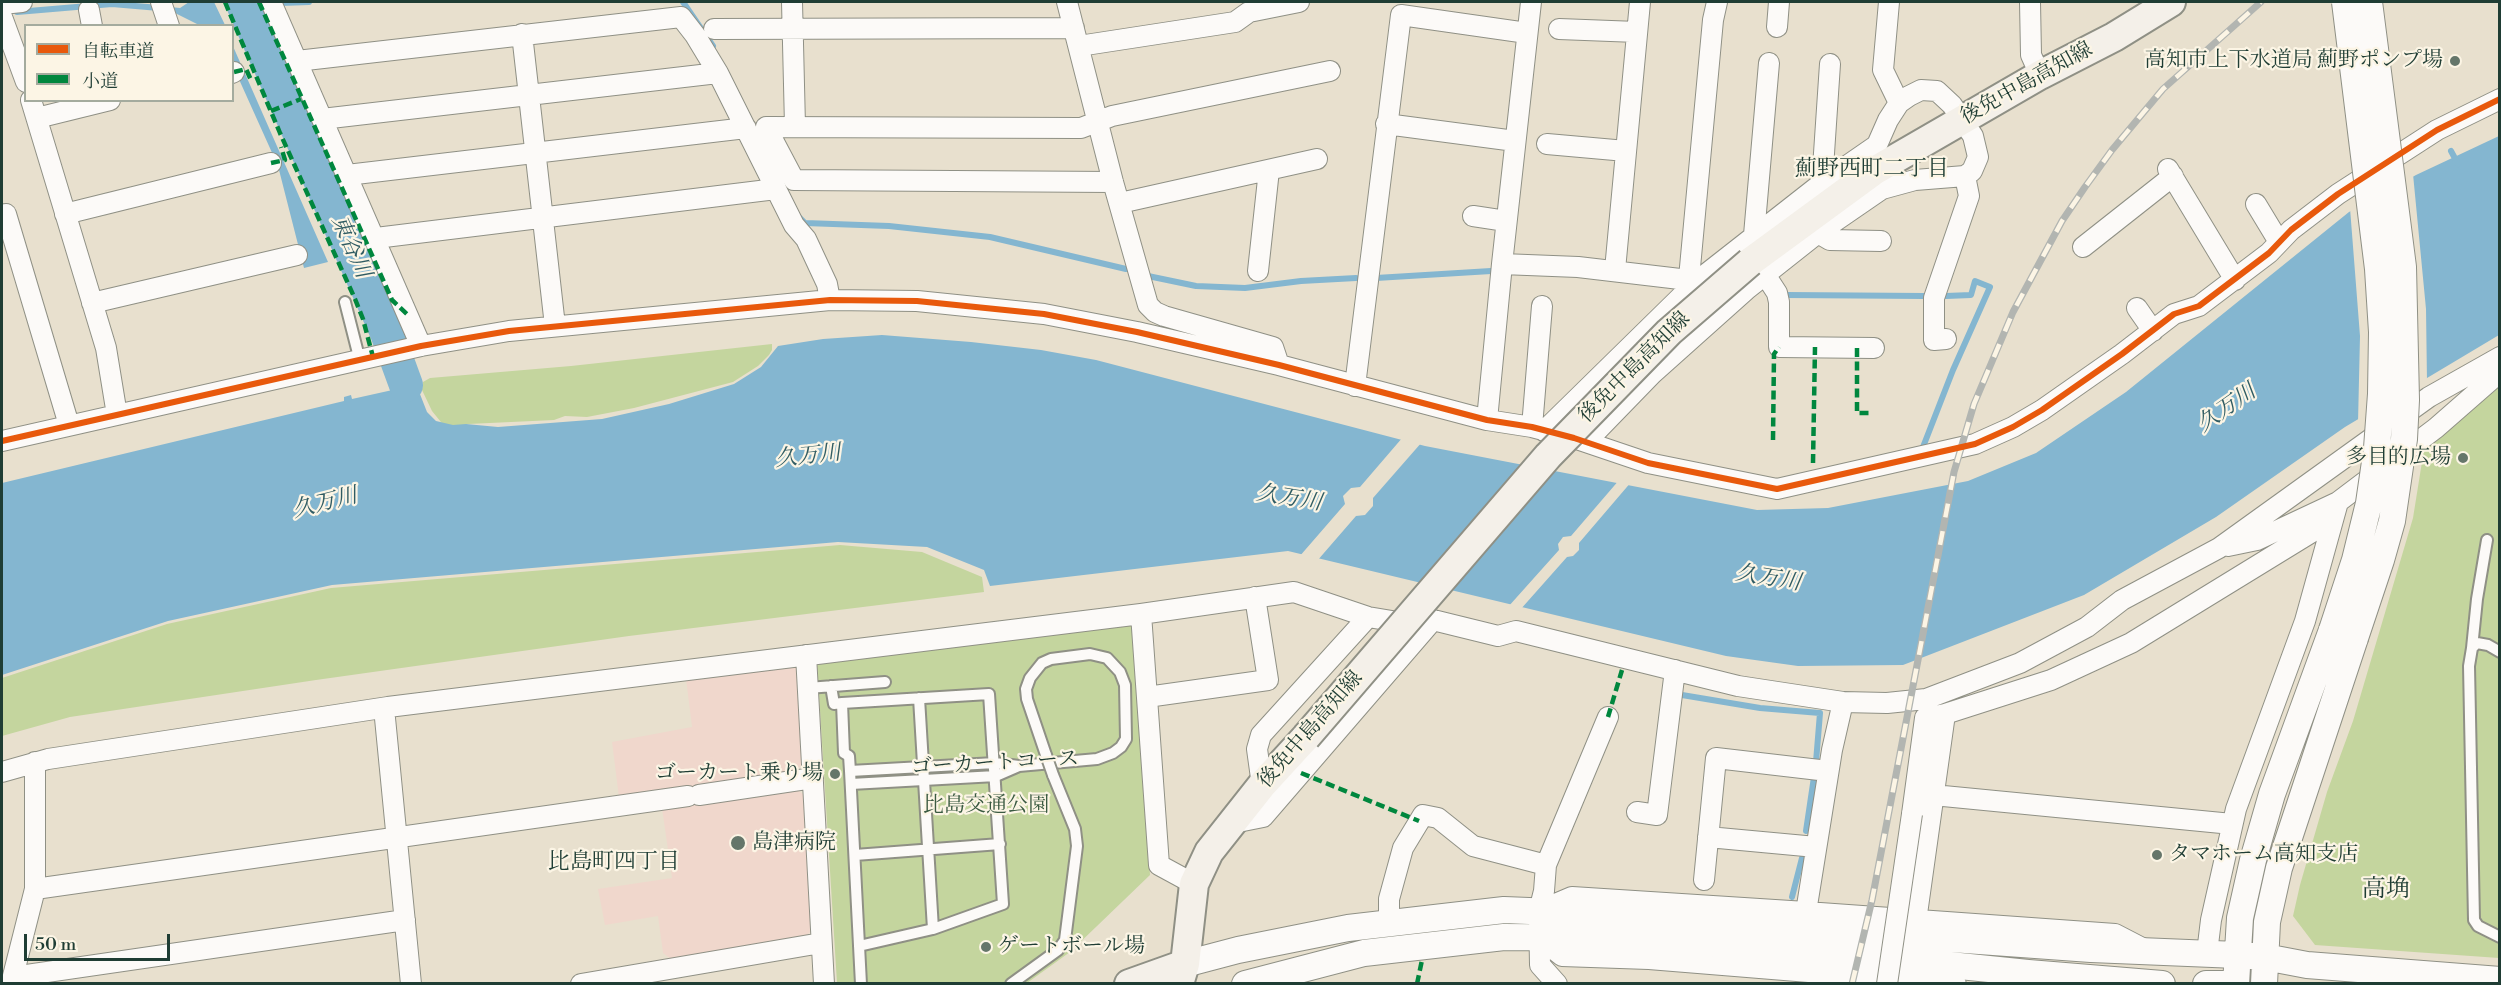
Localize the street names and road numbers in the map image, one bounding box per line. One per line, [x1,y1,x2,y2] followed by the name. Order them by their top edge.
[1957,37,2097,131] street label: 後免中島高知線
[1574,307,1696,429] street label: 後免中島高知線
[1253,666,1369,794] street label: 後免中島高知線
[910,747,1080,781] street label: ゴーカートコース

